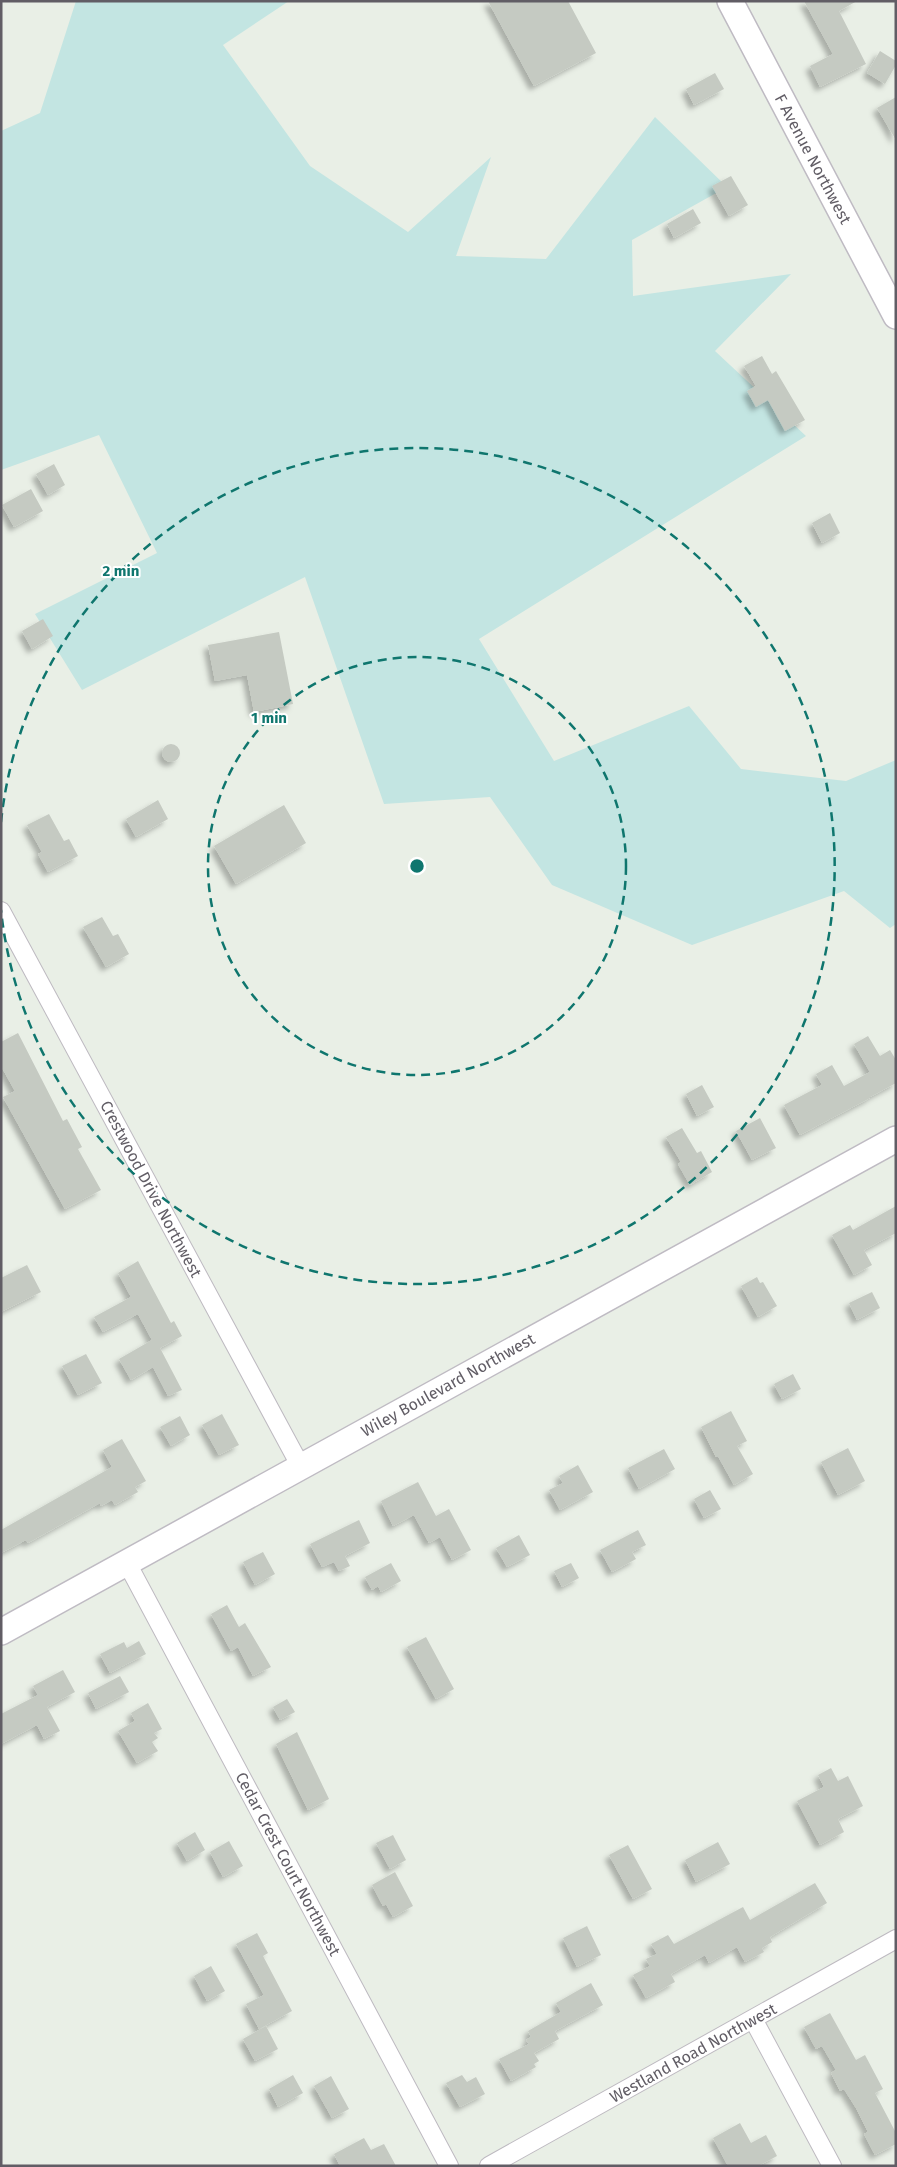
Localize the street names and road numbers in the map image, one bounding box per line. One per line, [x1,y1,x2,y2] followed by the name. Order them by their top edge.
[771,91,855,227] street label: F Avenue Northwest
[96,1098,206,1281] street label: Crestwood Drive Northwest
[358,1329,538,1441] street label: Wiley Boulevard Northwest
[231,1769,345,1959] street label: Cedar Crest Court Northwest
[606,1999,780,2107] street label: Westland Road Northwest

